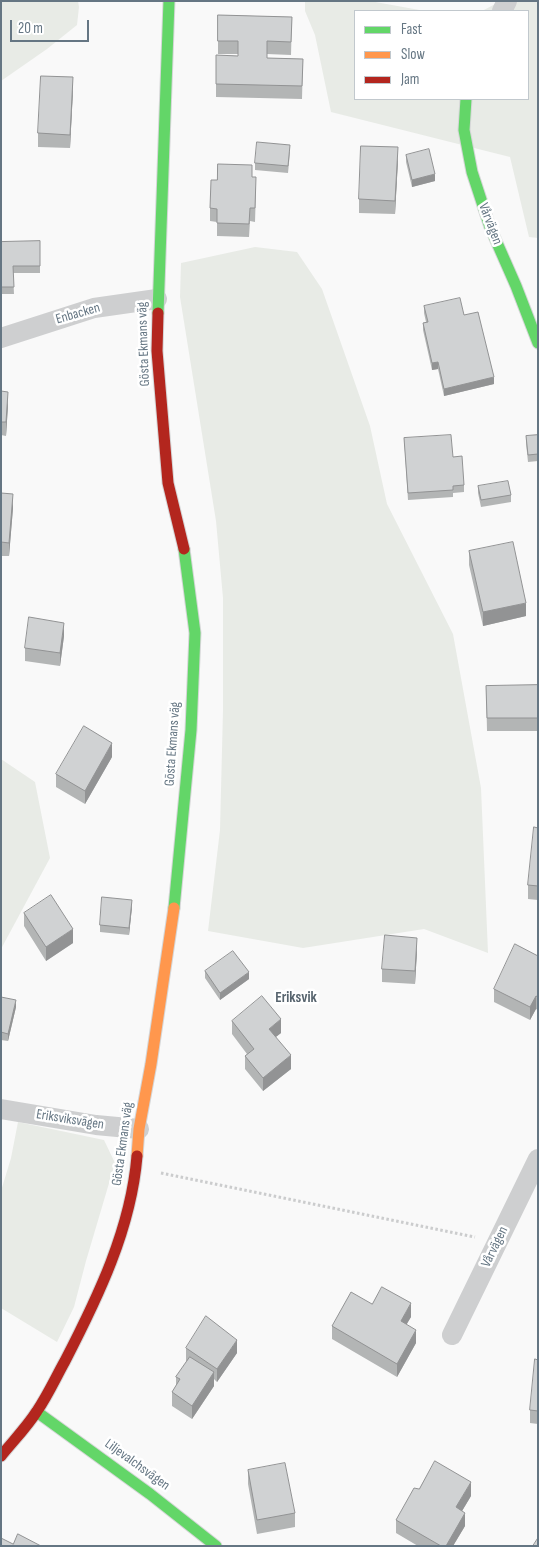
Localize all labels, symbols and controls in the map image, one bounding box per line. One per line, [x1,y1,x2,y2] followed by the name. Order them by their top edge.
[12,10,91,42] scale bar
[354,10,529,100] legend
[18,19,43,38] text: 20 m
[401,20,422,39] text: Fast
[401,45,425,64] text: Slow
[401,70,419,89] text: Jam
[474,201,506,247] street label: Vårvägen
[54,300,102,328] street label: Enbacken
[134,301,154,387] street label: Gösta Ekmans väg
[162,701,184,787] street label: Gösta Ekmans väg
[275,989,317,1007] district label: Eriksvik
[109,1101,137,1187] street label: Gösta Ekmans väg
[35,1106,105,1134] street label: Eriksviksvägen
[478,1224,512,1270] street label: Vårvägen
[101,1436,173,1494] street label: Liljevalchsvägen

